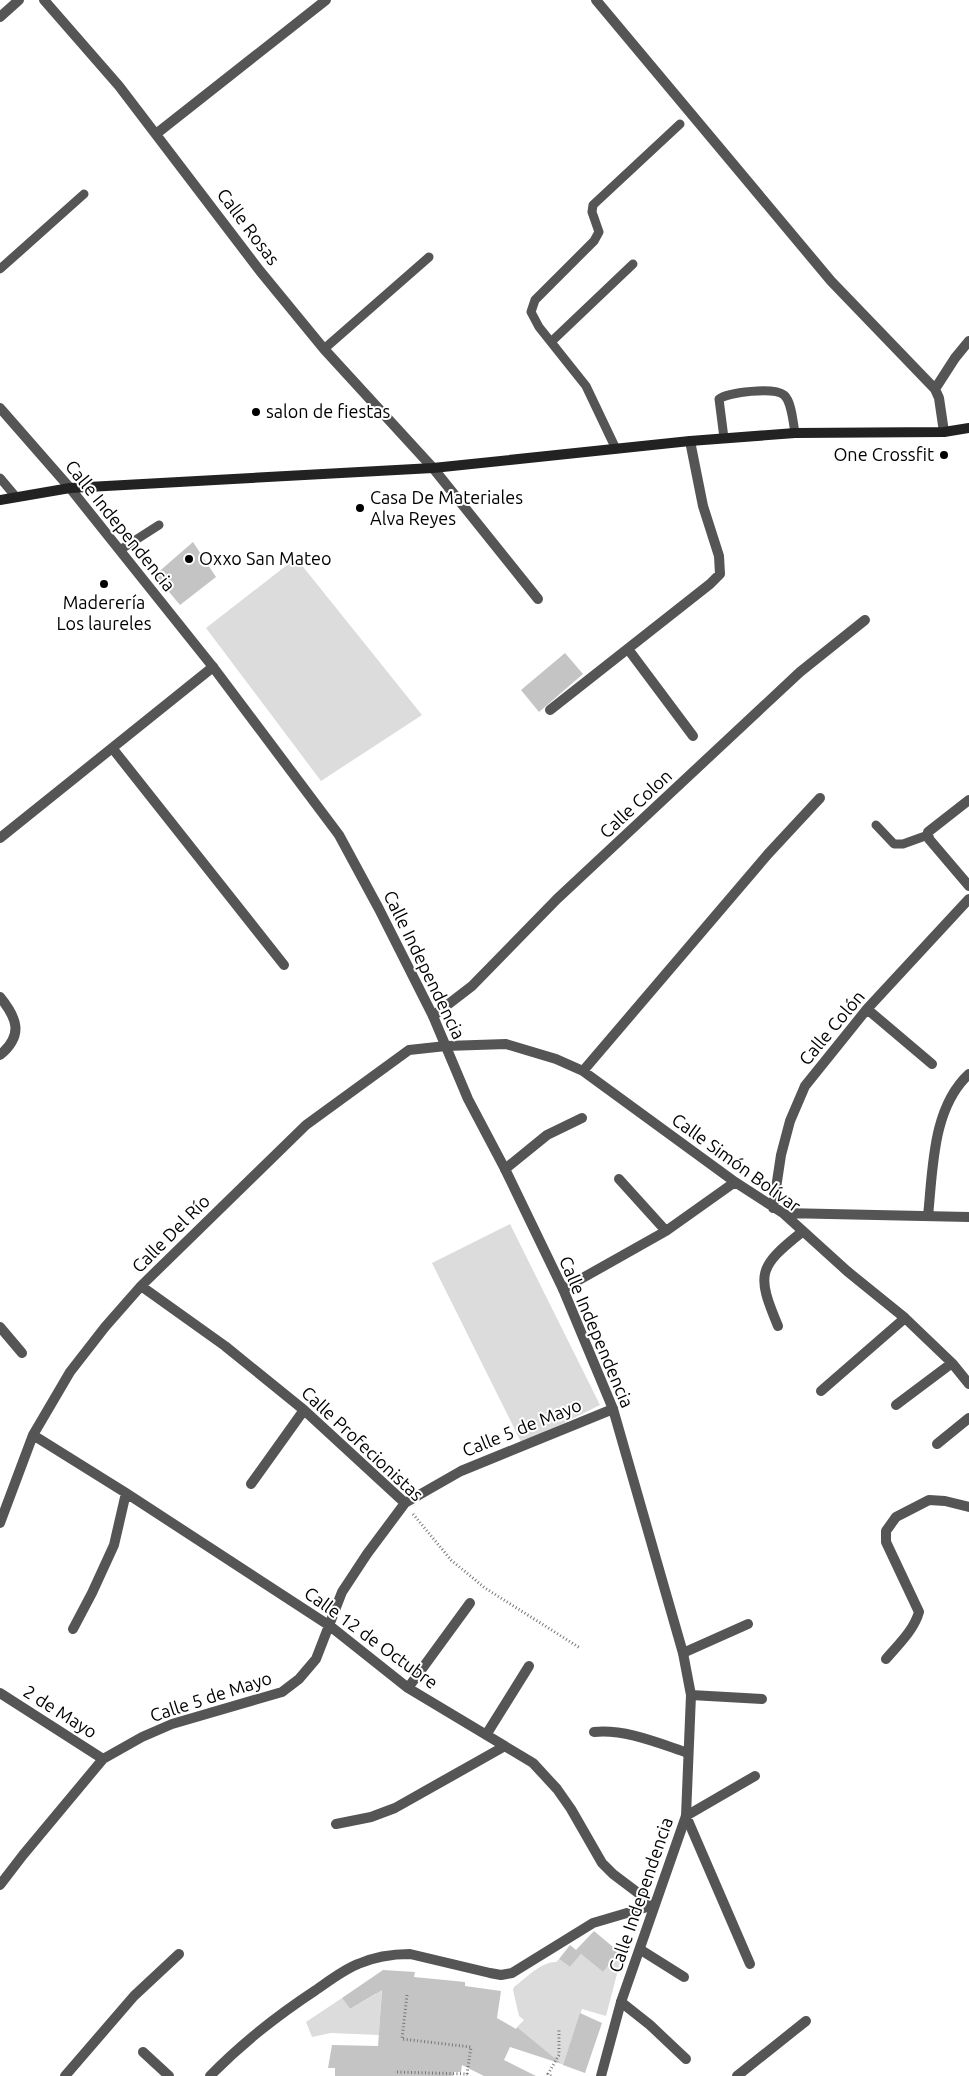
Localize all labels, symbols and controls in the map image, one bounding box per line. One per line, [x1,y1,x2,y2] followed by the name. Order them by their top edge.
[214,184,284,269] street label: Calle Rosas
[266,401,391,421] place label: salon de fiestas
[250,406,262,418] marker: salon de fiestas
[833,444,934,464] place label: One Crossfit
[938,449,950,461] marker: One Crossfit
[62,456,180,595] street label: Calle Independencia
[370,487,523,528] place label: Casa De Materiales Alva Reyes
[354,502,366,514] marker: Casa De Materiales Alva Reyes
[199,548,331,568] place label: Oxxo San Mateo
[183,553,195,565] marker: Oxxo San Mateo
[98,578,110,590] marker: Maderería Los laureles
[56,592,152,633] place label: Maderería Los laureles
[595,765,675,842] street label: Calle Colon
[380,887,470,1042] street label: Calle Independencia
[794,986,868,1069] street label: Calle Colón
[668,1109,805,1216] street label: Calle Simón Bolívar
[127,1190,213,1276] street label: Calle Del Río
[556,1253,638,1410] street label: Calle Independencia
[298,1382,428,1505] street label: Calle Profecionistas
[459,1394,584,1460] street label: Calle 5 de Mayo
[301,1582,442,1692] street label: Calle 12 de Octubre
[147,1667,274,1725] street label: Calle 5 de Mayo
[20,1681,101,1742] street label: 2 de Mayo
[604,1815,676,1975] street label: Calle Independencia

